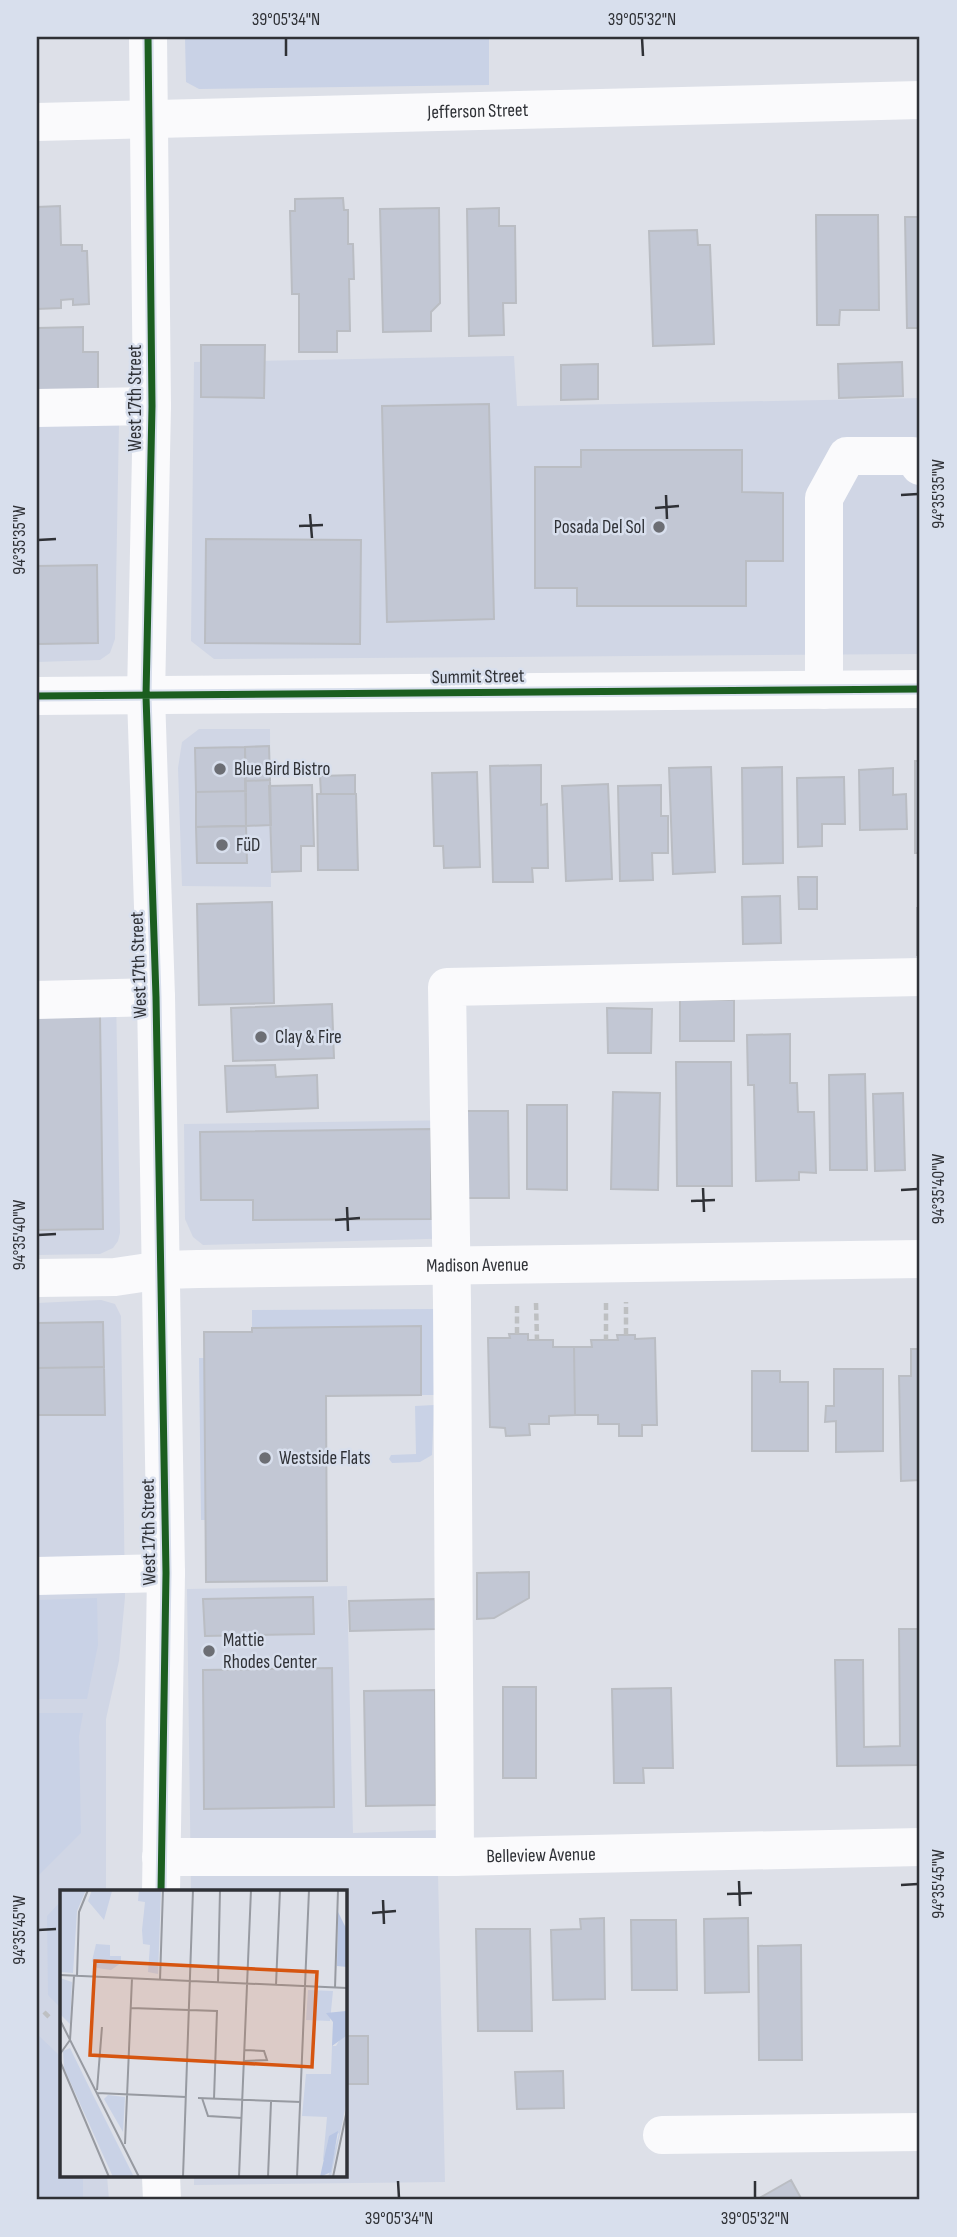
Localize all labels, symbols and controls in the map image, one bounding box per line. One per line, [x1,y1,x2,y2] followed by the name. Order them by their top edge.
[252,9,320,30] text: 39°05'34"N
[608,9,676,30] text: 39°05'32"N
[426,98,529,124] street label: Jefferson Street
[124,344,147,451] street label: West 17th Street
[928,459,949,529] text: 94°35'35"W
[9,505,30,575] text: 94°35'35"W
[554,516,645,539] place label: Posada Del Sol
[651,519,667,535] marker: Posada Del Sol
[431,665,525,689] street label: Summit Street
[234,758,330,781] place label: Blue Bird Bistro
[212,761,228,777] marker: Blue Bird Bistro
[236,834,260,857] place label: FüD
[214,837,230,853] marker: FüD
[126,911,152,1019] street label: West 17th Street
[275,1026,342,1049] place label: Clay & Fire
[253,1029,269,1045] marker: Clay & Fire
[928,1154,949,1224] text: 94°35'40"W
[9,1200,30,1270] text: 94°35'40"W
[426,1253,529,1277] street label: Madison Avenue
[279,1447,371,1470] place label: Westside Flats
[257,1450,273,1466] marker: Westside Flats
[137,1478,161,1586] street label: West 17th Street
[223,1629,317,1674] place label: Mattie Rhodes Center
[201,1643,217,1659] marker: Mattie Rhodes Center
[486,1842,596,1868] street label: Belleview Avenue
[928,1849,949,1919] text: 94°35'45"W
[60,1890,346,2178] inset map
[9,1895,30,1965] text: 94°35'45"W
[365,2208,433,2229] text: 39°05'34"N
[721,2208,789,2229] text: 39°05'32"N

